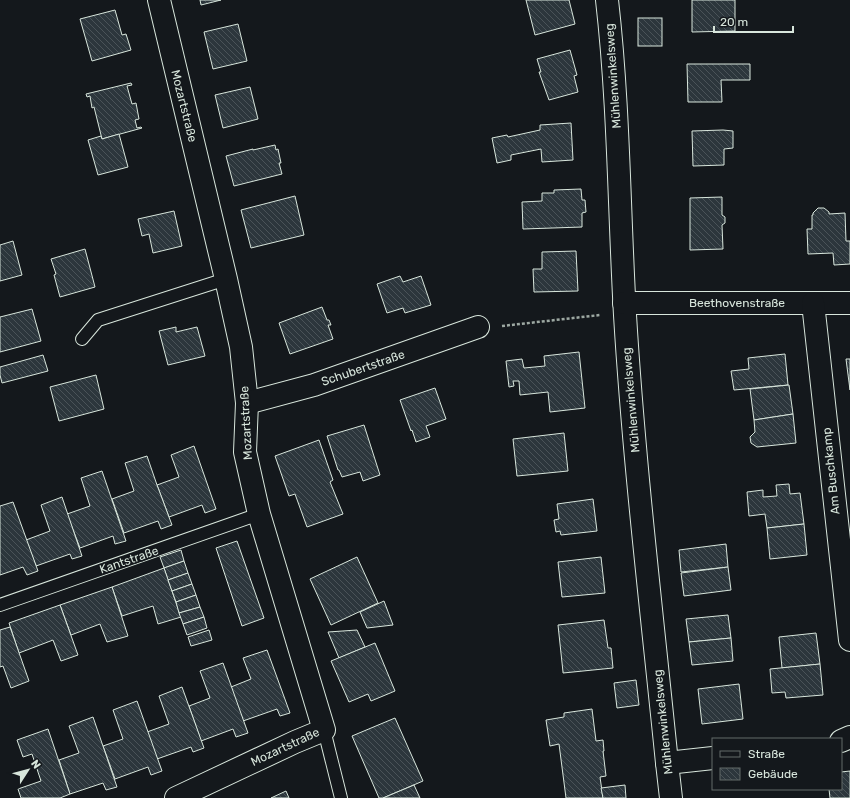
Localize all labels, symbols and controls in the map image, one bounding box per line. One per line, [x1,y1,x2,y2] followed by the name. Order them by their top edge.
[714,8,793,34] scale bar
[720,15,748,29] text: 20 m
[602,23,624,129] street label: Mühlenwinkelsweg
[168,68,200,144] street label: Mozartstraße
[689,296,785,310] street label: Beethovenstraße
[319,347,407,389] street label: Schubertstraße
[619,347,643,453] street label: Mühlenwinkelsweg
[237,385,255,460] street label: Mozartstraße
[819,427,843,515] street label: Am Buschkamp
[98,543,161,577] street label: Kantstraße
[651,669,675,775] street label: Mühlenwinkelsweg
[249,725,322,769] street label: Mozartstraße
[712,738,842,790] legend
[748,747,785,761] text: Straße
[8,750,48,790] north arrow
[28,757,43,772] text: N
[748,767,798,781] text: Gebäude

